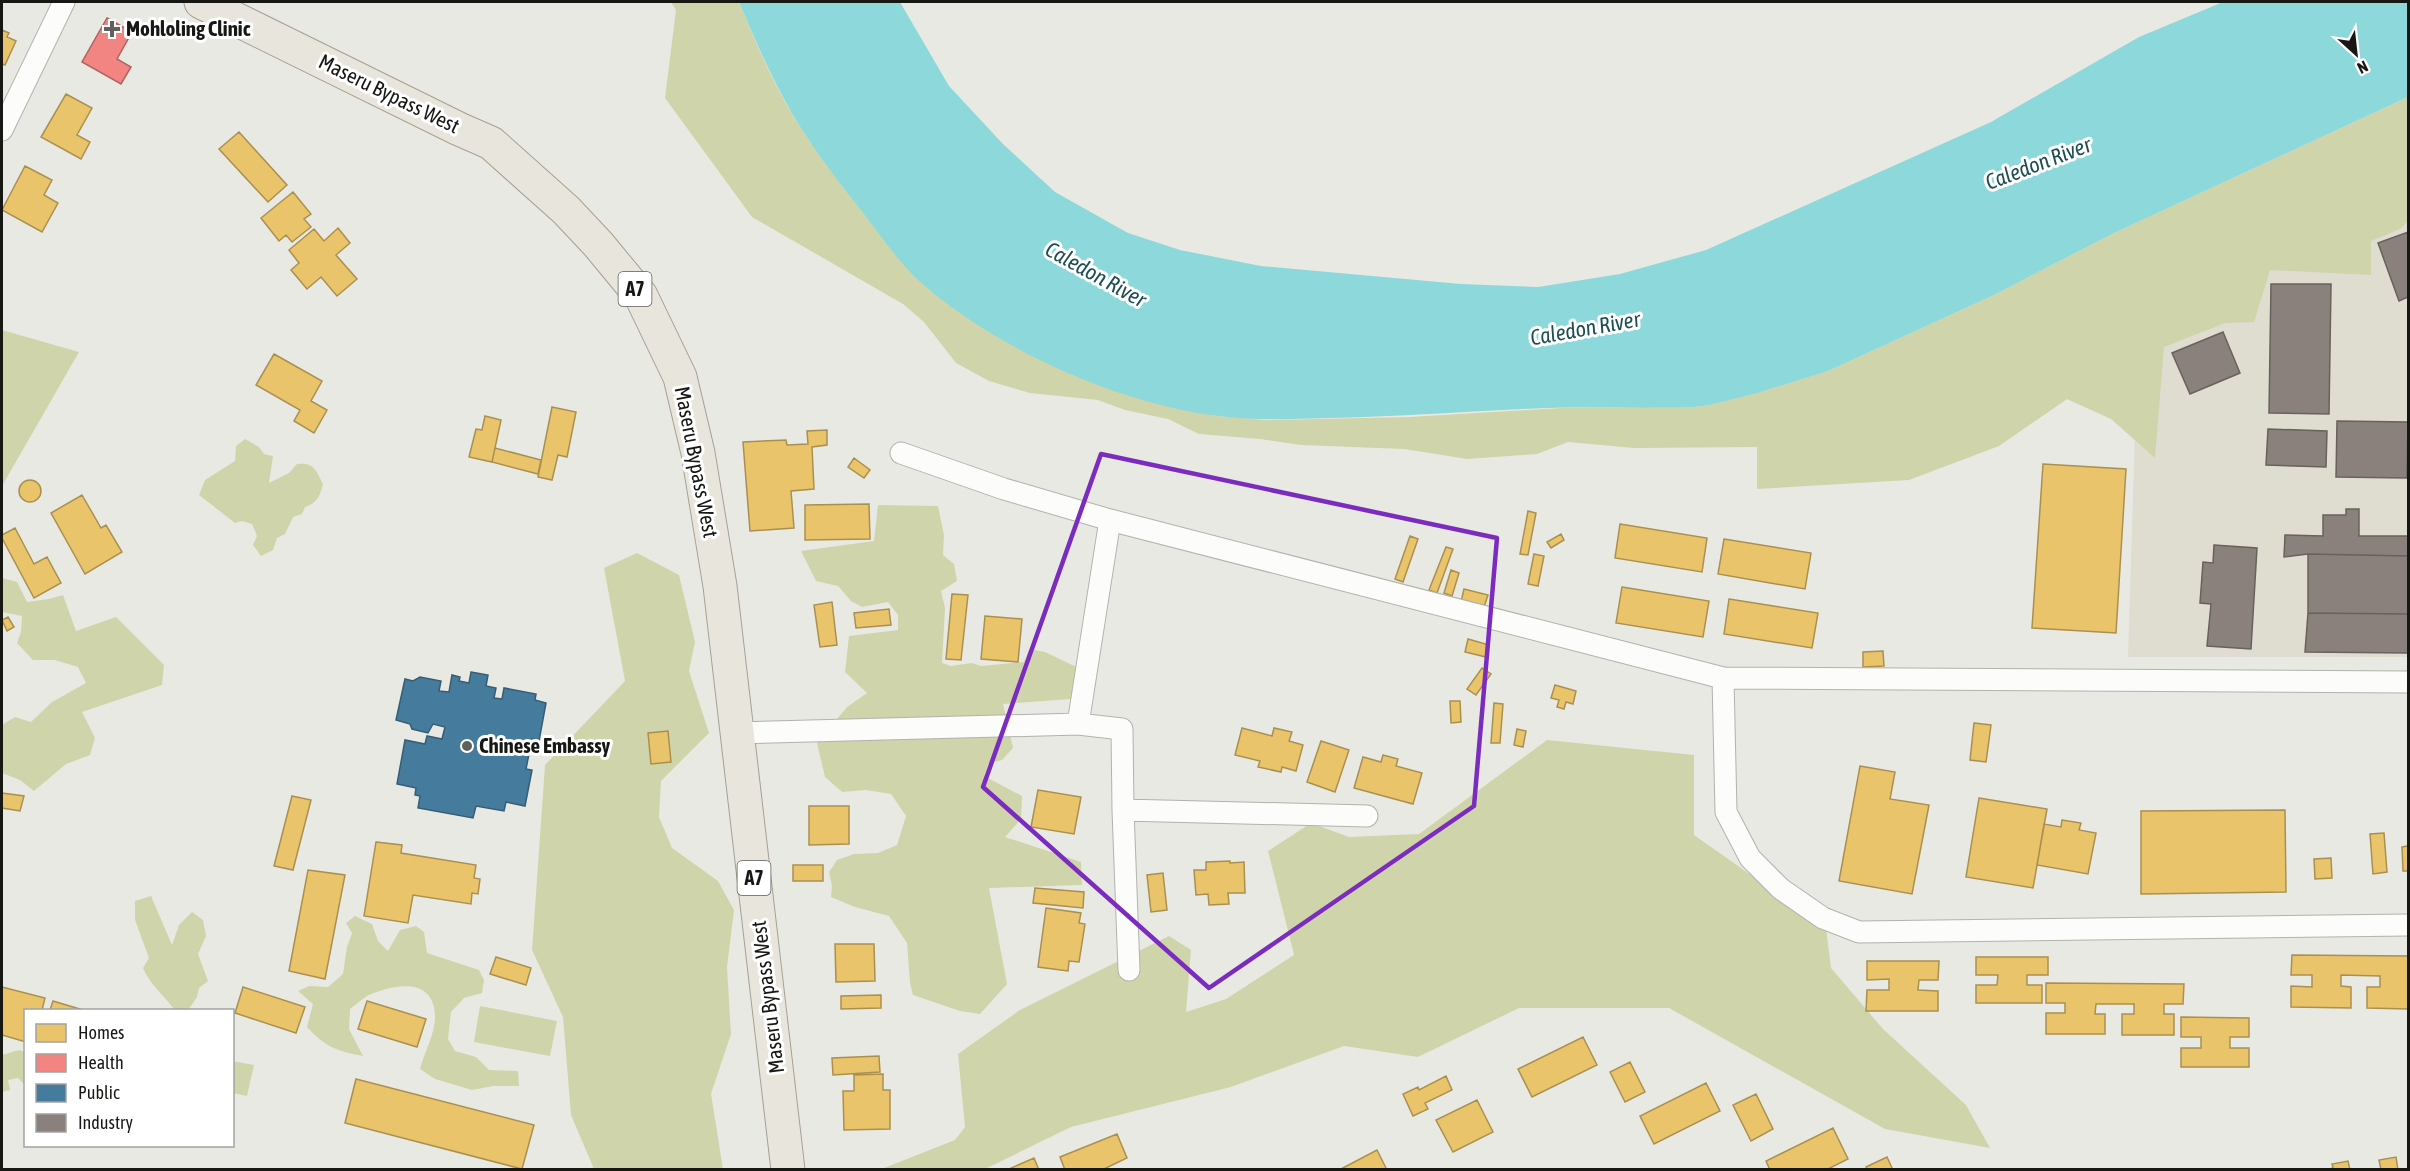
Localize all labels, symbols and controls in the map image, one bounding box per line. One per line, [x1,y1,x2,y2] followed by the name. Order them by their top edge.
[126,16,251,40] place label: Mohloling Clinic
[103,20,121,38] marker: Mohloling Clinic
[2326,24,2386,84] north arrow
[315,49,464,138] street label: Maseru Bypass West
[2355,57,2371,78] text: N
[1982,130,2096,195] water label: Caledon River
[1041,236,1152,313] water label: Caledon River
[618,272,652,306] road number: A7
[1528,305,1643,350] water label: Caledon River
[671,384,723,540] street label: Maseru Bypass West
[479,733,611,757] place label: Chinese Embassy
[460,739,474,753] marker: Chinese Embassy
[738,861,771,895] road number: A7
[746,919,788,1075] street label: Maseru Bypass West
[24,1009,234,1147] legend
[78,1022,124,1043] text: Homes
[78,1052,124,1073] text: Health
[78,1082,120,1103] text: Public
[78,1112,133,1133] text: Industry

